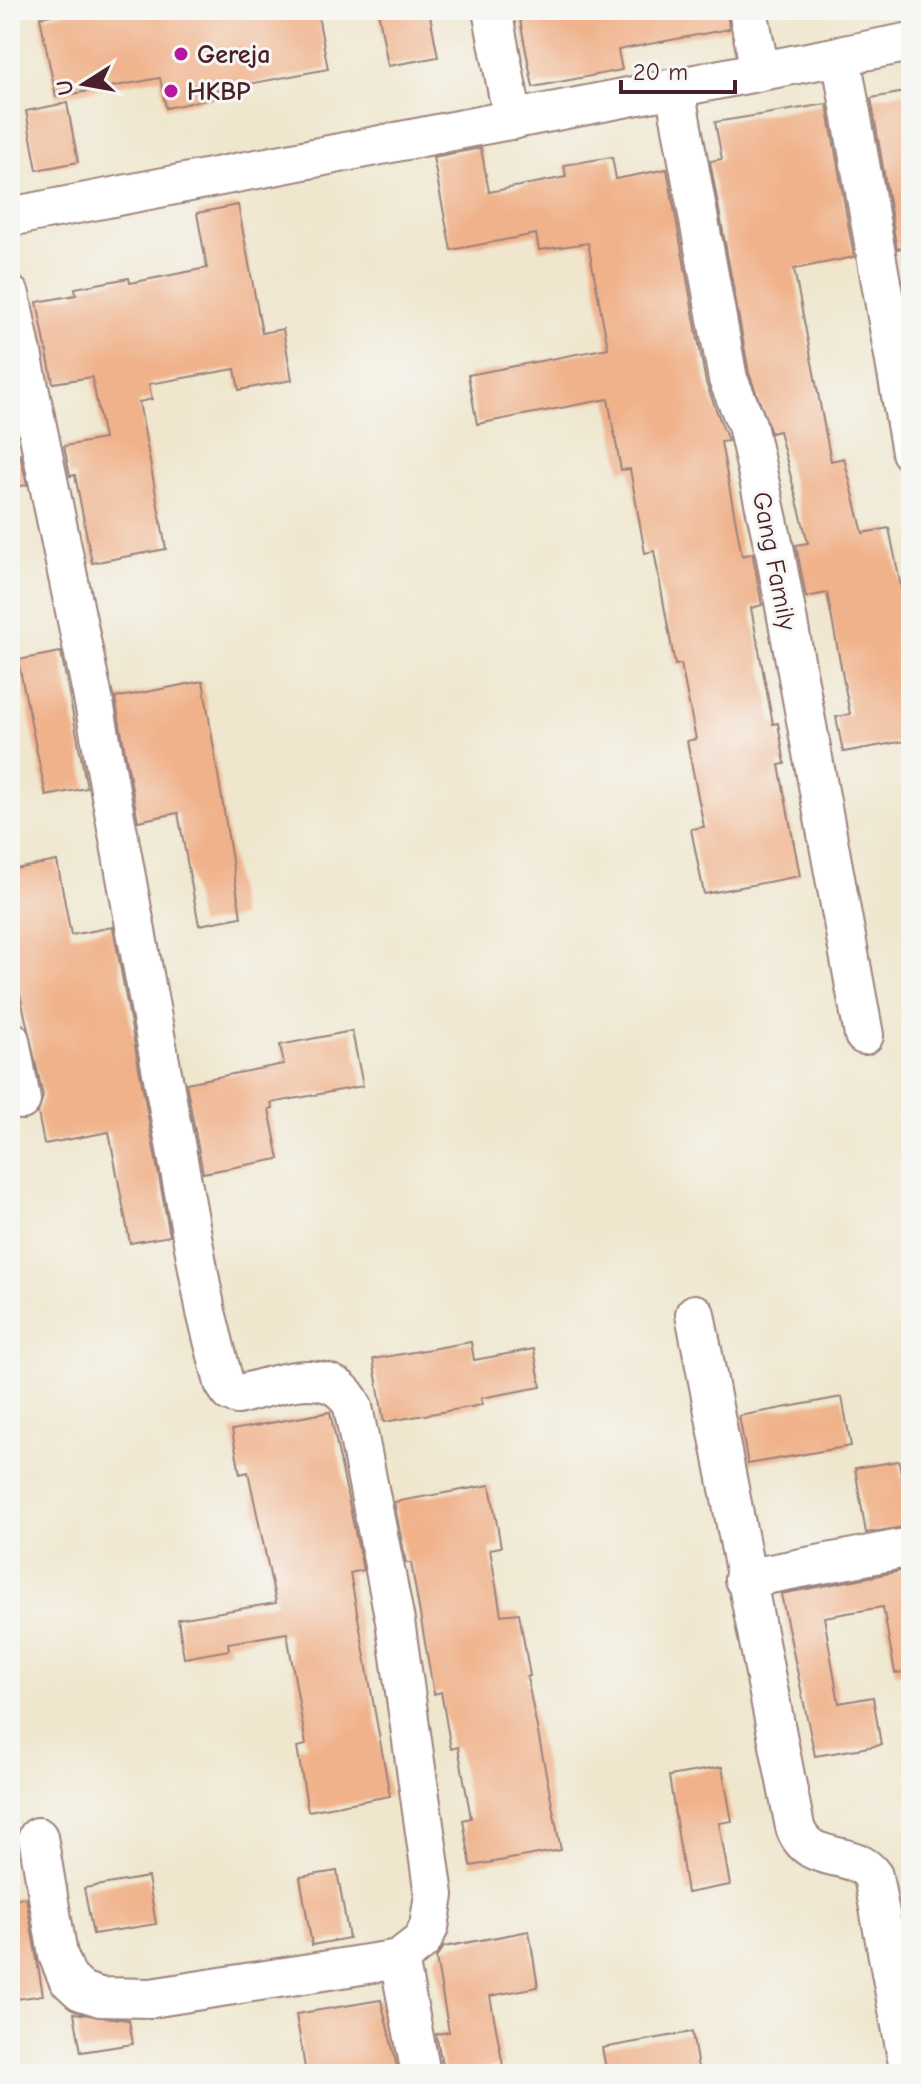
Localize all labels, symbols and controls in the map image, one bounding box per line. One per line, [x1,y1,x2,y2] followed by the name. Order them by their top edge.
[197,40,271,70] place label: Gereja
[44,44,124,124] north arrow
[621,44,735,94] scale bar
[172,45,190,63] marker: Gereja
[633,58,688,86] text: 20 m
[187,77,251,107] place label: HKBP
[51,78,80,97] text: U
[162,82,180,100] marker: HKBP
[746,489,802,633] street label: Gang Family

